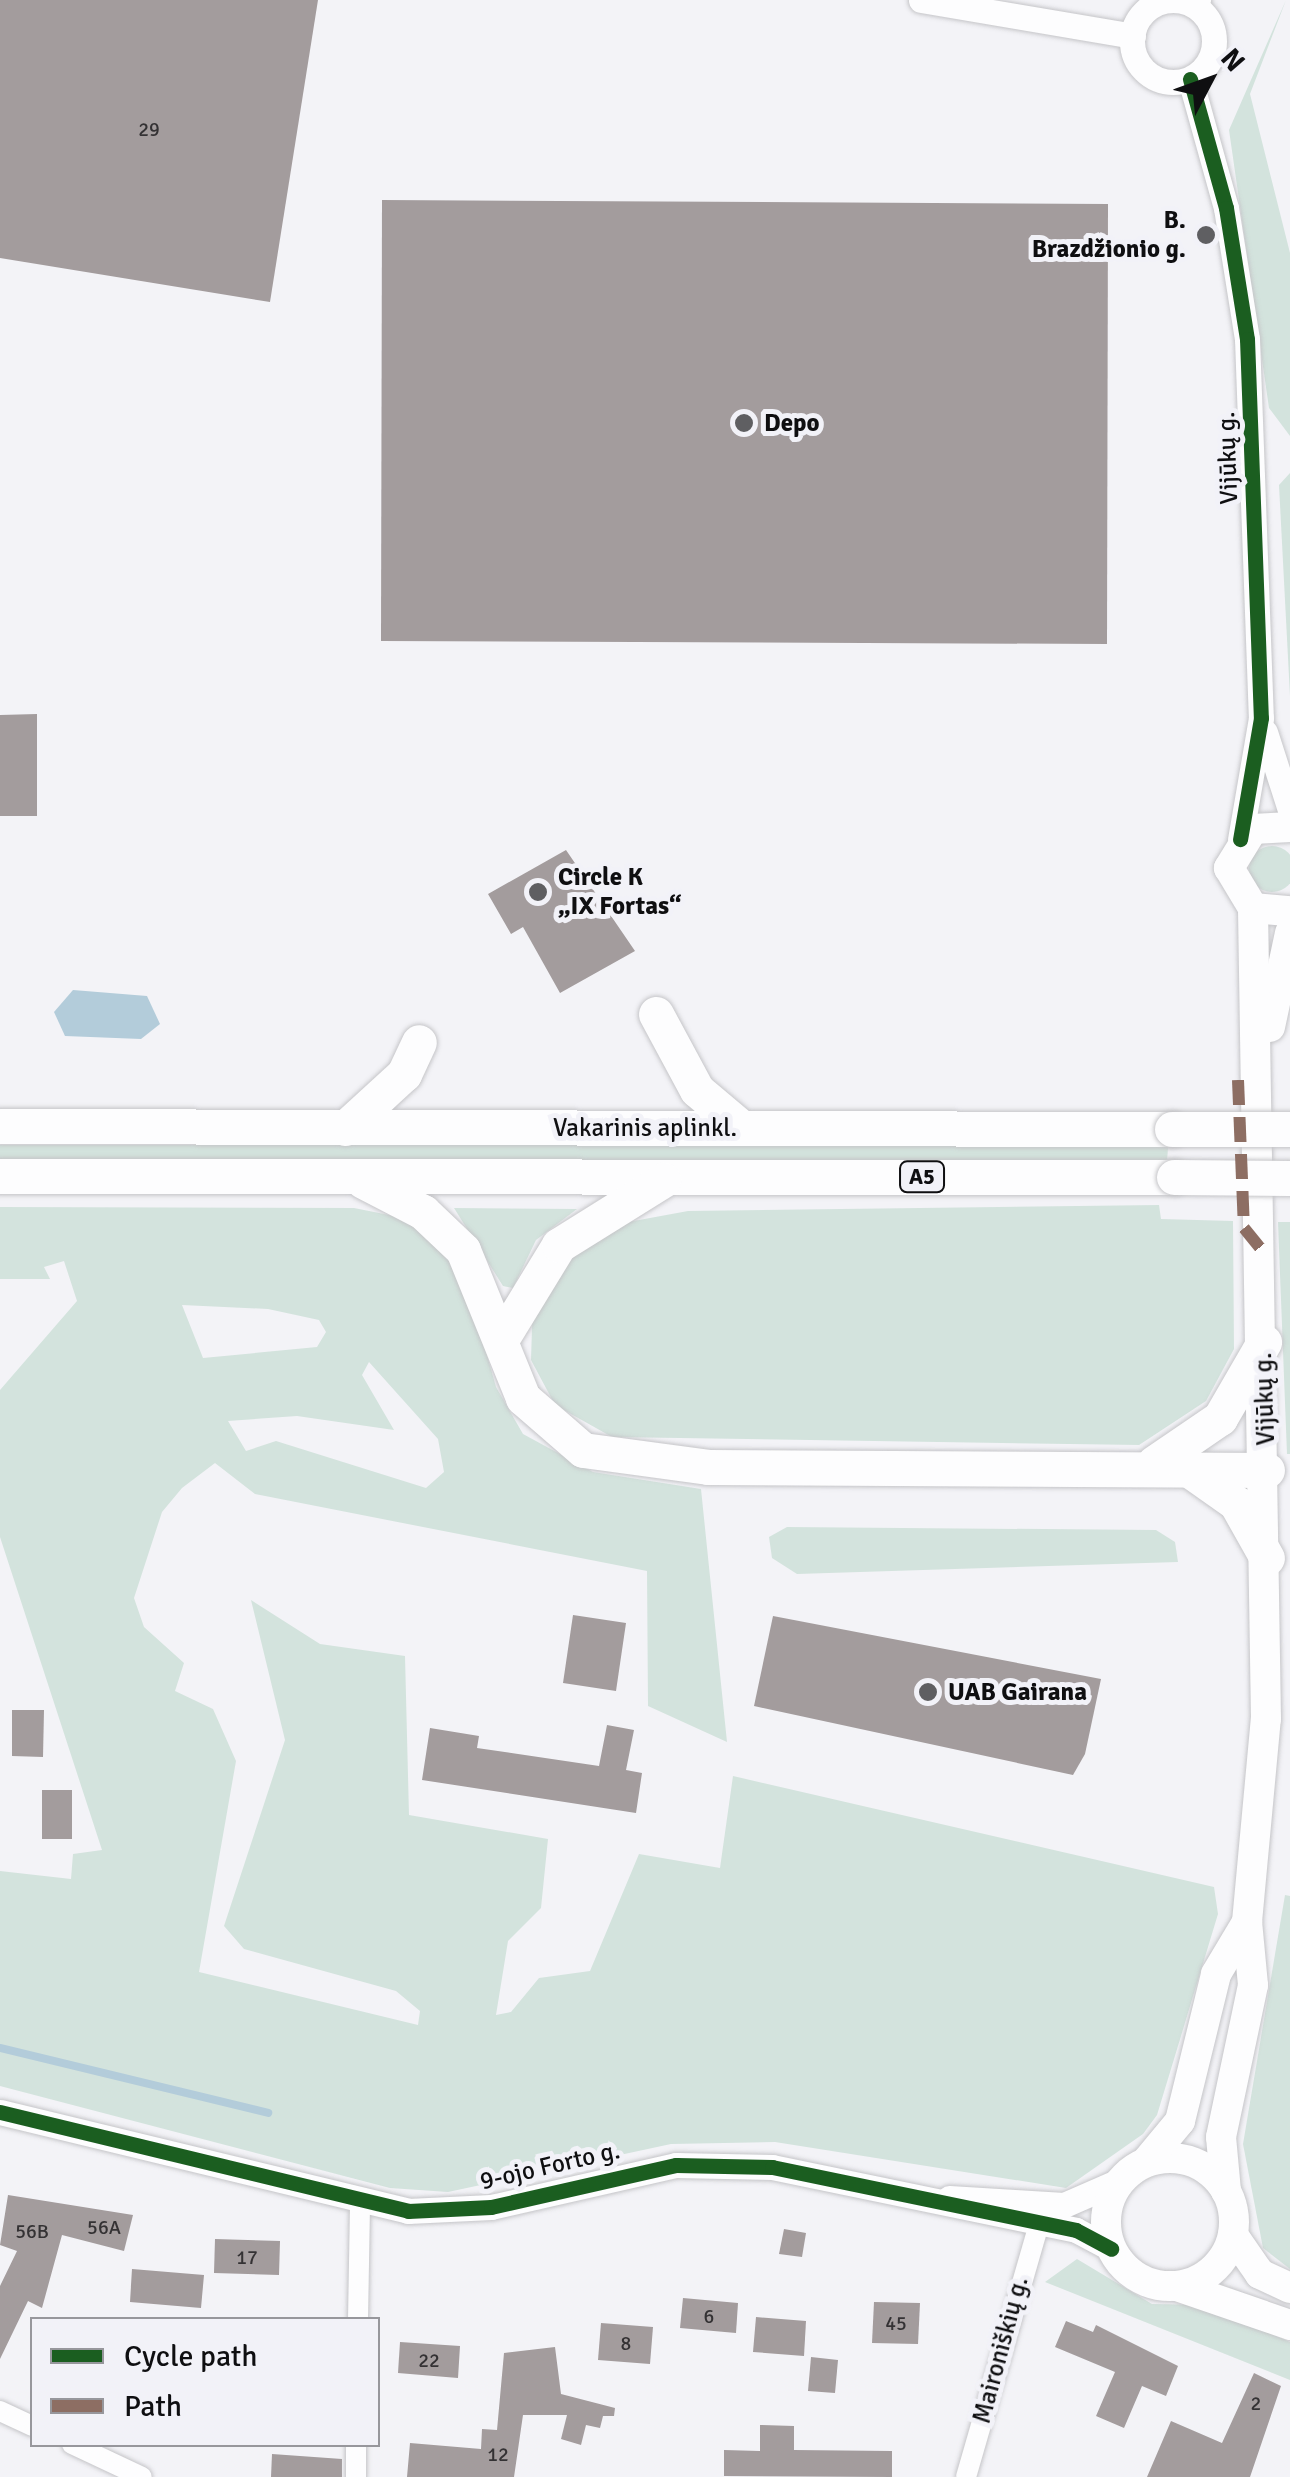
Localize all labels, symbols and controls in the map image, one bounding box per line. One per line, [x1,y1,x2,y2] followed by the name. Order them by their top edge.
[1160,30,1260,130] north arrow
[1213,42,1252,79] text: N
[138,117,160,141] house number: 29
[1032,206,1186,265] place label: B. Brazdžionio g.
[1195,224,1217,246] marker: B. Brazdžionio g.
[764,408,820,438] place label: Depo
[1211,411,1245,505] street label: Vijūkų g.
[733,412,755,434] marker: Depo
[558,863,682,922] place label: Circle K „IX Fortas“
[527,881,549,903] marker: Circle K „IX Fortas“
[553,1113,737,1143] street label: Vakarinis aplinkl.
[897,1160,947,1194] road number: A5
[1248,1352,1282,1446] street label: Vijūkų g.
[948,1677,1087,1707] place label: UAB Gairana
[917,1681,939,1703] marker: UAB Gairana
[477,2135,623,2197] street label: 9-ojo Forto g.
[87,2215,121,2239] house number: 56A
[15,2219,49,2243] house number: 56B
[236,2245,258,2269] house number: 17
[967,2273,1035,2427] street label: Maironiškių g.
[704,2304,714,2328] house number: 6
[885,2311,907,2335] house number: 45
[30,2317,380,2447] legend
[621,2331,631,2355] house number: 8
[124,2338,258,2375] text: Cycle path
[418,2348,440,2372] house number: 22
[124,2388,182,2425] text: Path
[1251,2391,1261,2415] house number: 2
[487,2442,509,2466] house number: 12

